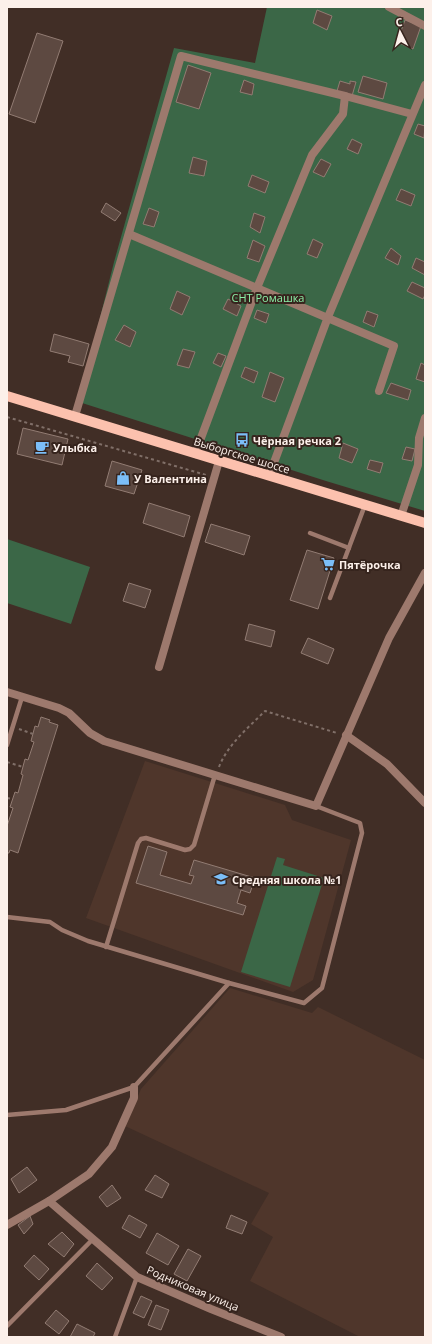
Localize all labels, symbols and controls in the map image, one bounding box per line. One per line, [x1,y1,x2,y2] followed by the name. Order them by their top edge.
[380,12,420,52] north arrow
[395,14,403,29] text: С
[232,290,304,305] park label: СНТ Ромашка
[234,432,250,448] bus stop icon: Чёрная речка 2
[192,433,292,477] street label: Выборгское шоссе
[253,433,341,448] place label: Чёрная речка 2
[34,439,50,455] cafe icon: Улыбка
[53,440,97,455] place label: Улыбка
[115,470,131,486] shop icon: У Валентина
[134,471,207,486] place label: У Валентина
[320,556,336,572] supermarket icon: Пятёрочка
[339,557,401,572] place label: Пятёрочка
[213,871,229,887] school or university icon: Средняя школа №1
[232,872,341,887] place label: Средняя школа №1
[145,1262,241,1314] street label: Родниковая улица

